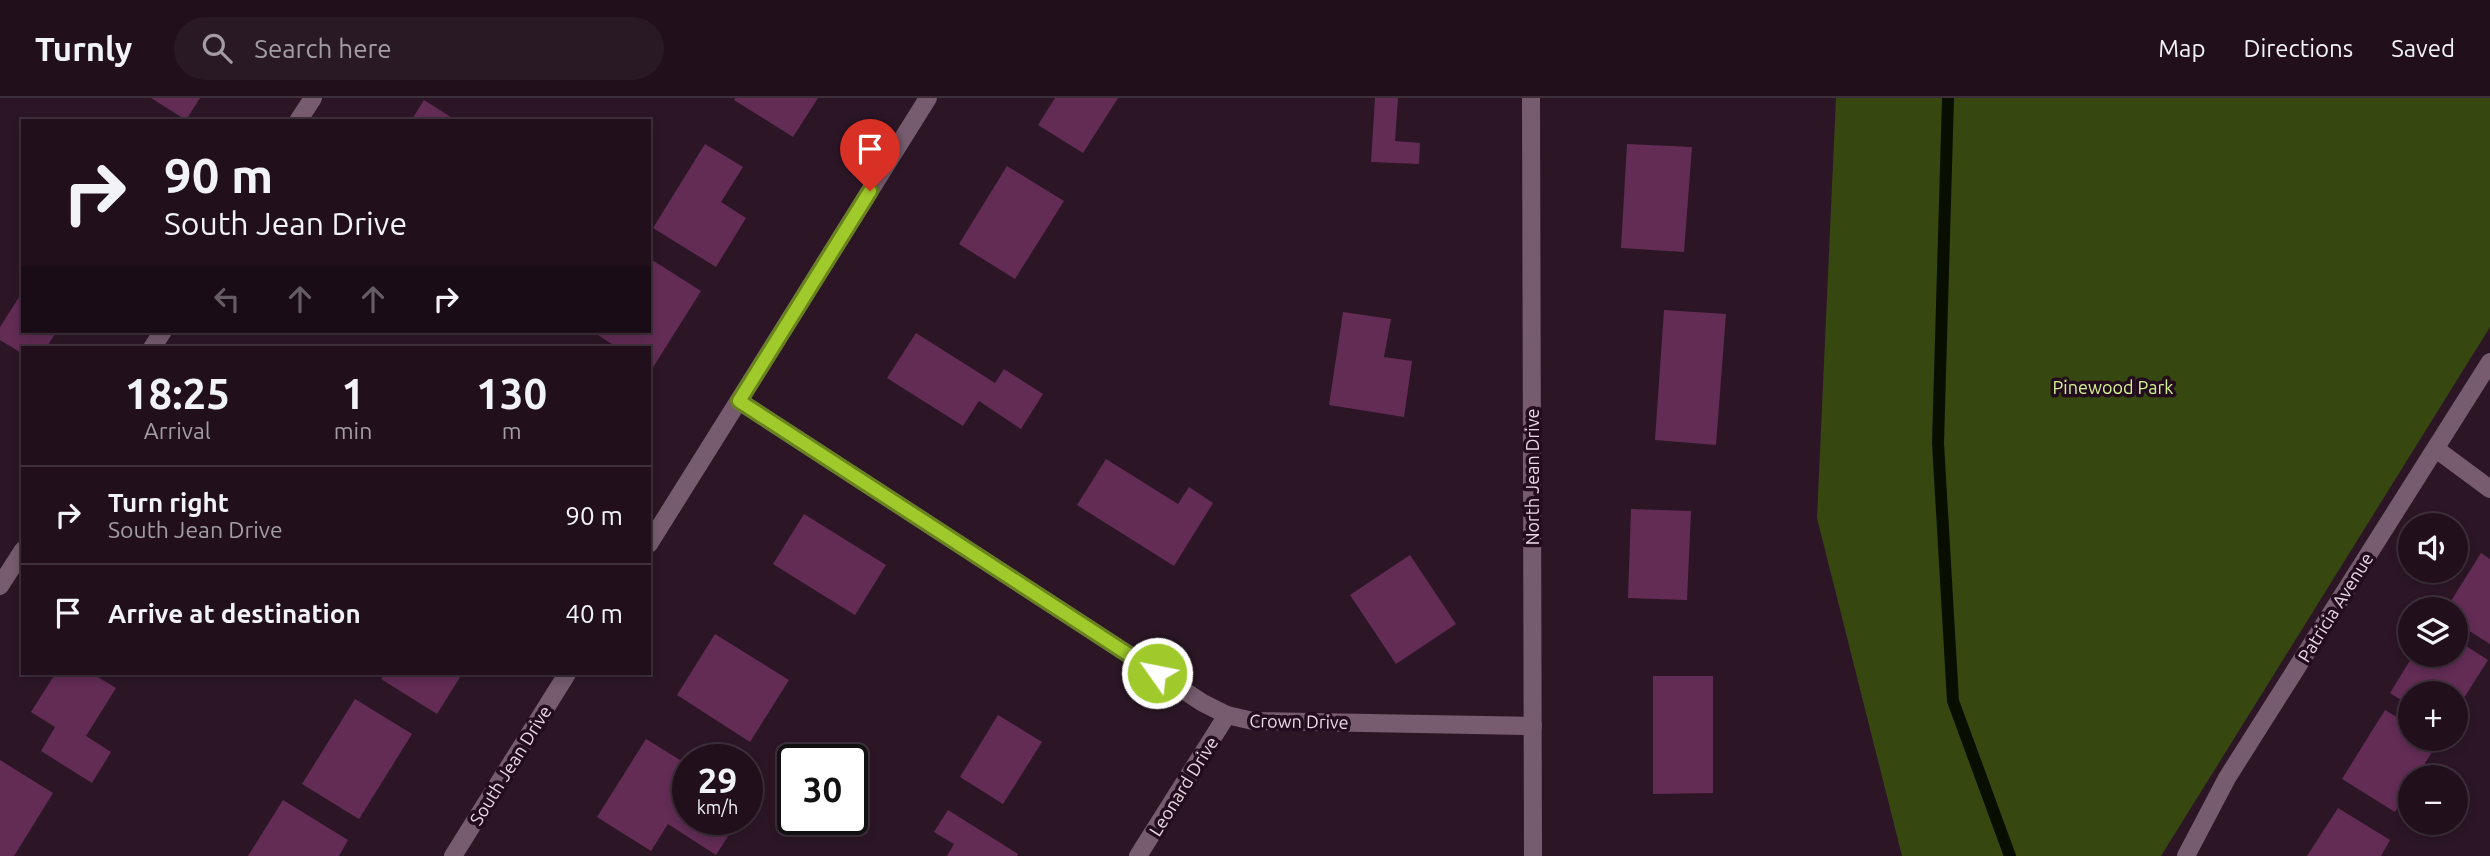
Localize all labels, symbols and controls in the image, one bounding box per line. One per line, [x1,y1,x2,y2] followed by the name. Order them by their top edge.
[174,17,664,80] search box
[198,29,236,67] icon: search
[35,30,132,67] text: Turnly
[254,34,392,63] text: Search here
[2158,35,2205,62] text: Map
[2243,35,2353,62] text: Directions
[2391,35,2455,62] text: Saved
[840,119,900,191] pin
[851,130,889,168] icon: arrive
[49,147,140,238] icon: right
[164,147,273,202] text: 90 m
[164,205,407,241] text: South Jean Drive
[208,280,246,318] icon: left
[281,280,319,318] icon: ahead
[354,280,392,318] icon: ahead
[427,280,465,318] icon: right
[125,370,230,417] text: 18:25
[341,370,365,417] text: 1
[476,370,547,417] text: 130
[2053,377,2173,397] park label: Pinewood Park
[1522,409,1542,545] street label: North Jean Drive
[144,418,211,443] text: Arrival
[334,418,372,443] text: min
[502,418,522,443] text: m
[108,488,229,517] text: Turn right
[49,496,87,534] icon: right
[565,501,623,530] text: 90 m
[2398,513,2468,835] map controls
[2398,513,2468,583] button: sound
[108,517,283,542] text: South Jean Drive
[2293,549,2377,665] street label: Patricia Avenue
[49,594,87,632] icon: arrive
[2398,597,2468,667] button: layers
[108,599,361,628] text: Arrive at destination
[565,599,623,628] text: 40 m
[1120,636,1194,710] position arrow
[2398,681,2468,751] button: +
[465,702,555,828] street label: South Jean Drive
[1249,710,1349,732] street label: Crown Drive
[1145,733,1221,839] street label: Leonard Drive
[777,744,868,835] speed limit sign: 30
[698,760,737,800] text: 29
[2398,765,2468,835] button: −
[697,797,738,817] text: km/h

